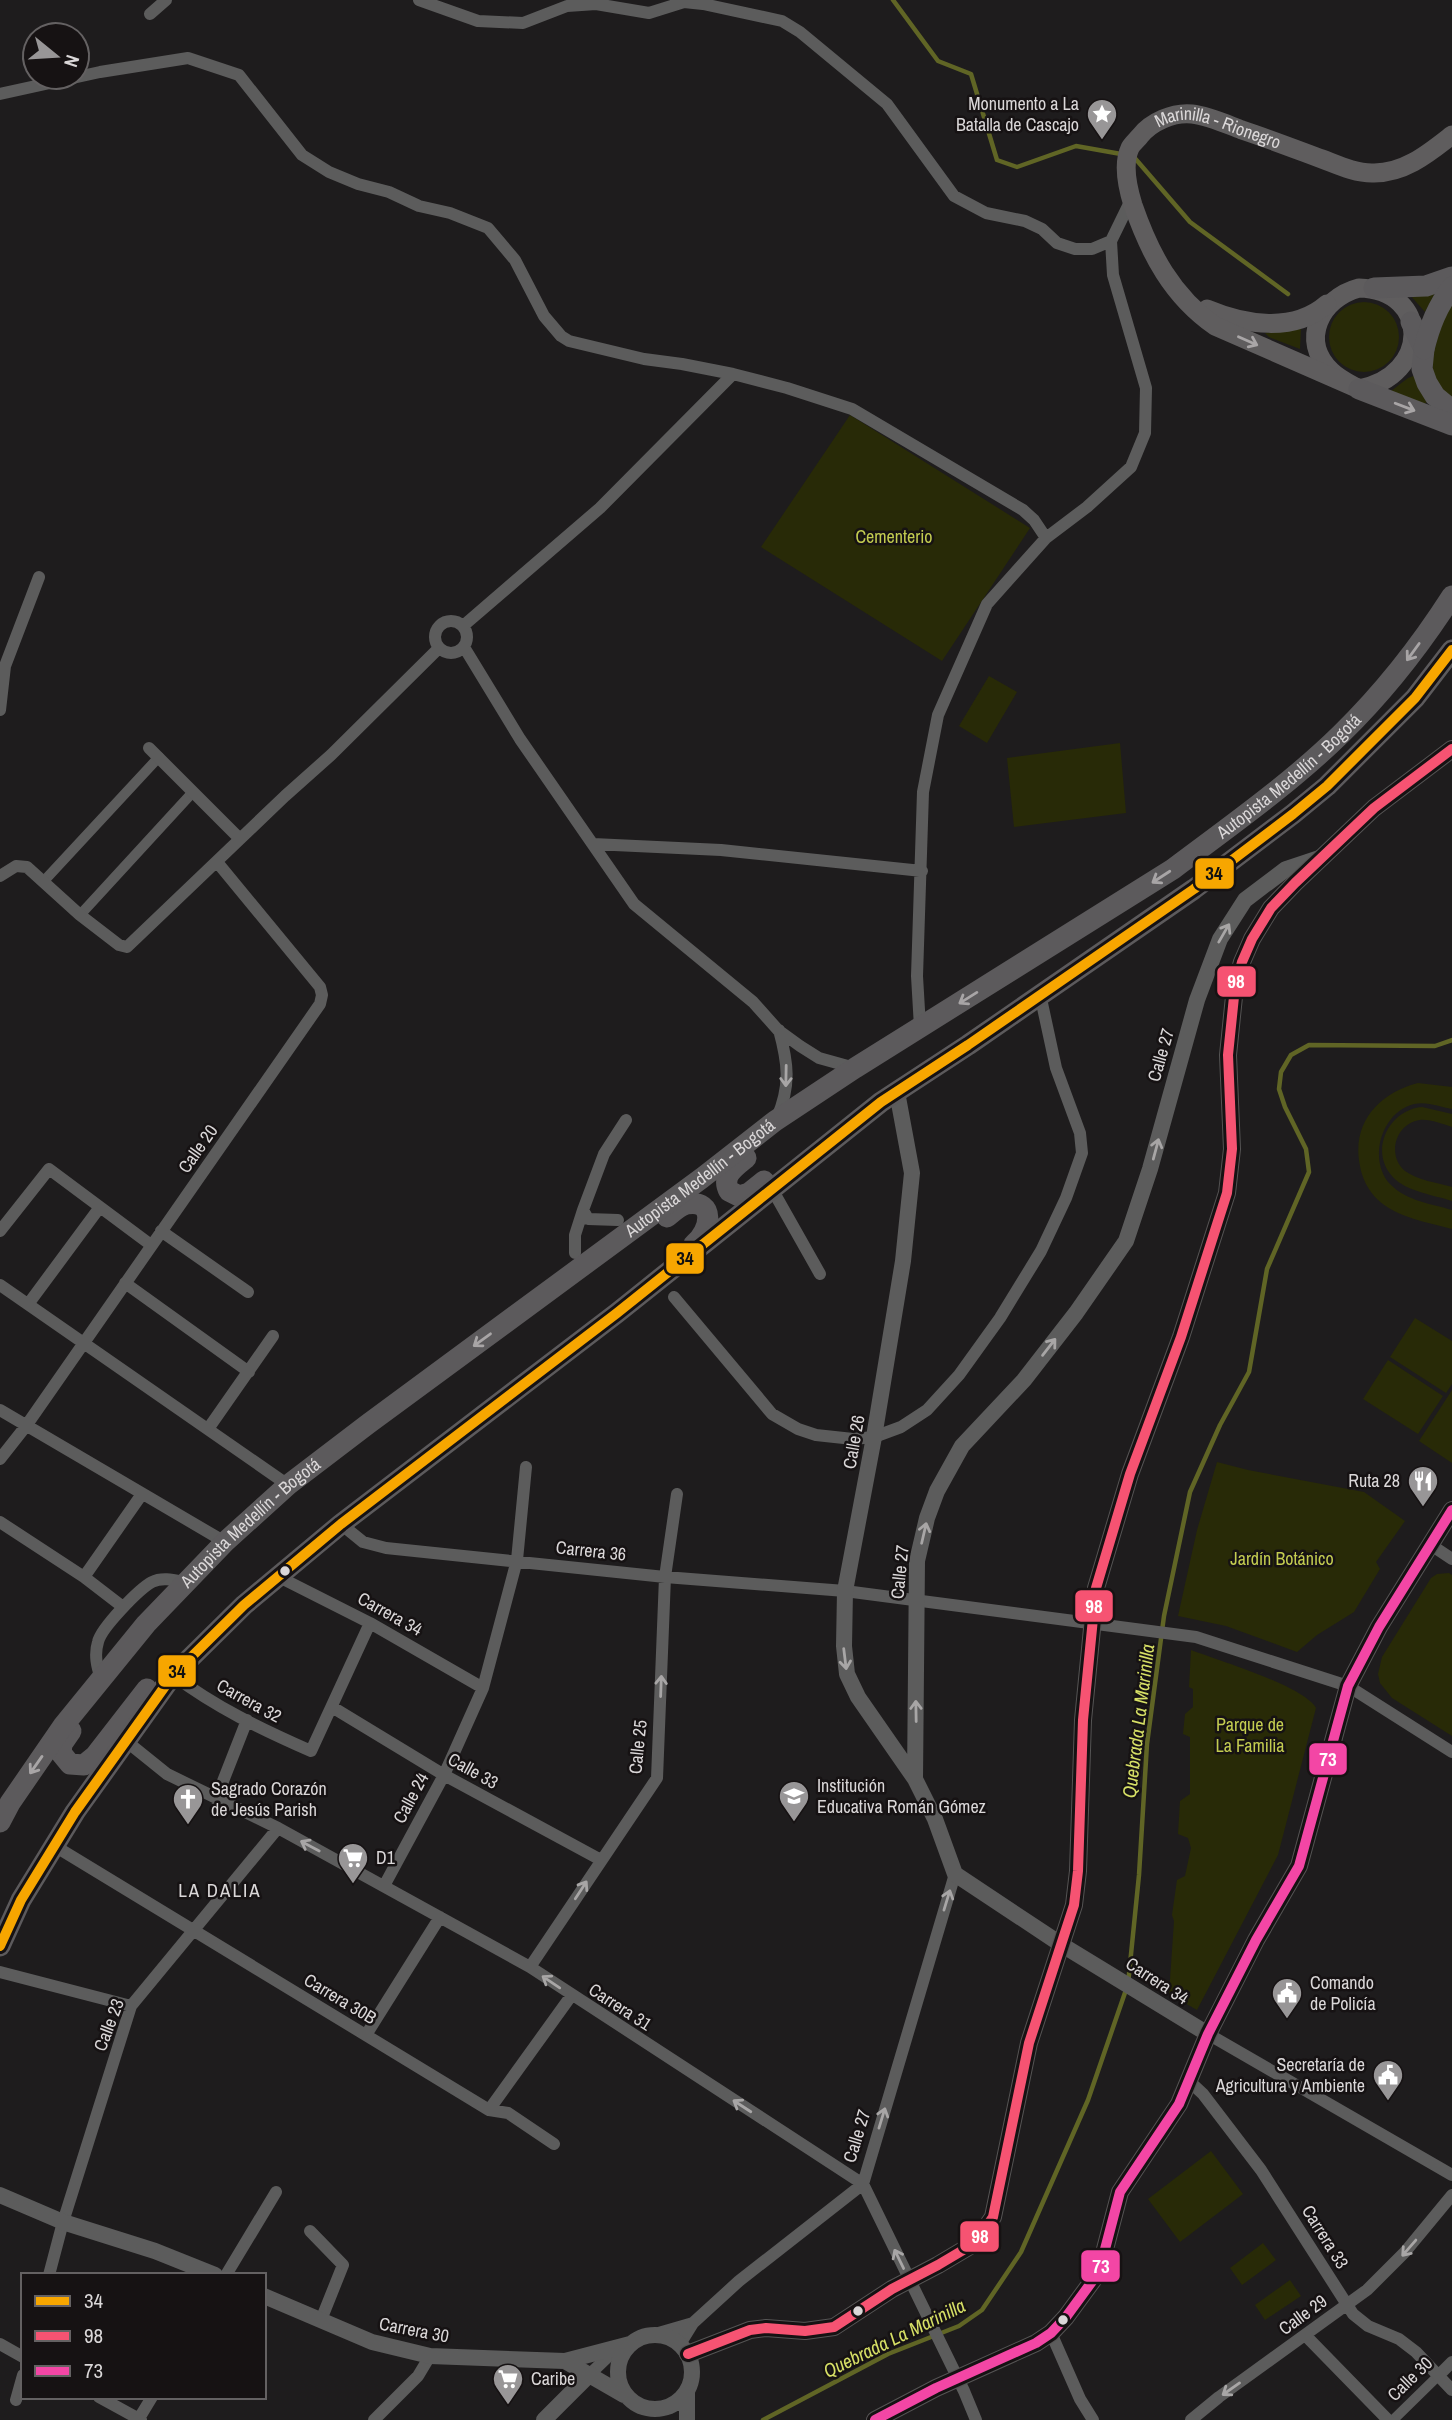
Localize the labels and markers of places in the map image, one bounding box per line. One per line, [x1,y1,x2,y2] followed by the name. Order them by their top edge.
[956,91,1079,137] place label: Monumento a La Batalla de Cascajo
[1085,97,1119,141] place icon: Monumento a La Batalla de Cascajo
[1406,1464,1440,1508] restaurant icon: Ruta 28
[1348,1468,1400,1493] place label: Ruta 28
[278,1564,292,1578] unlabelled marker
[817,1773,986,1819] place label: Institución Educativa Román Gómez
[211,1776,327,1822] place label: Sagrado Corazón de Jesús Parish
[777,1779,811,1823] school or university icon: Institución Educativa Román Gómez
[171,1782,205,1826] church icon: Sagrado Corazón de Jesús Parish
[336,1841,370,1885] supermarket icon: D1
[376,1845,396,1870] place label: D1
[1310,1970,1376,2016] place label: Comando de Policía
[1270,1976,1304,2020] public building icon: Comando de Policía
[1215,2052,1365,2098] place label: Secretaría de Agricultura y Ambiente
[1371,2058,1405,2102] public building icon: Secretaría de Agricultura y Ambiente
[851,2304,865,2318] unlabelled marker
[1056,2313,1070,2327] unlabelled marker
[491,2362,525,2406] supermarket icon: Caribe
[531,2366,575,2391] place label: Caribe

